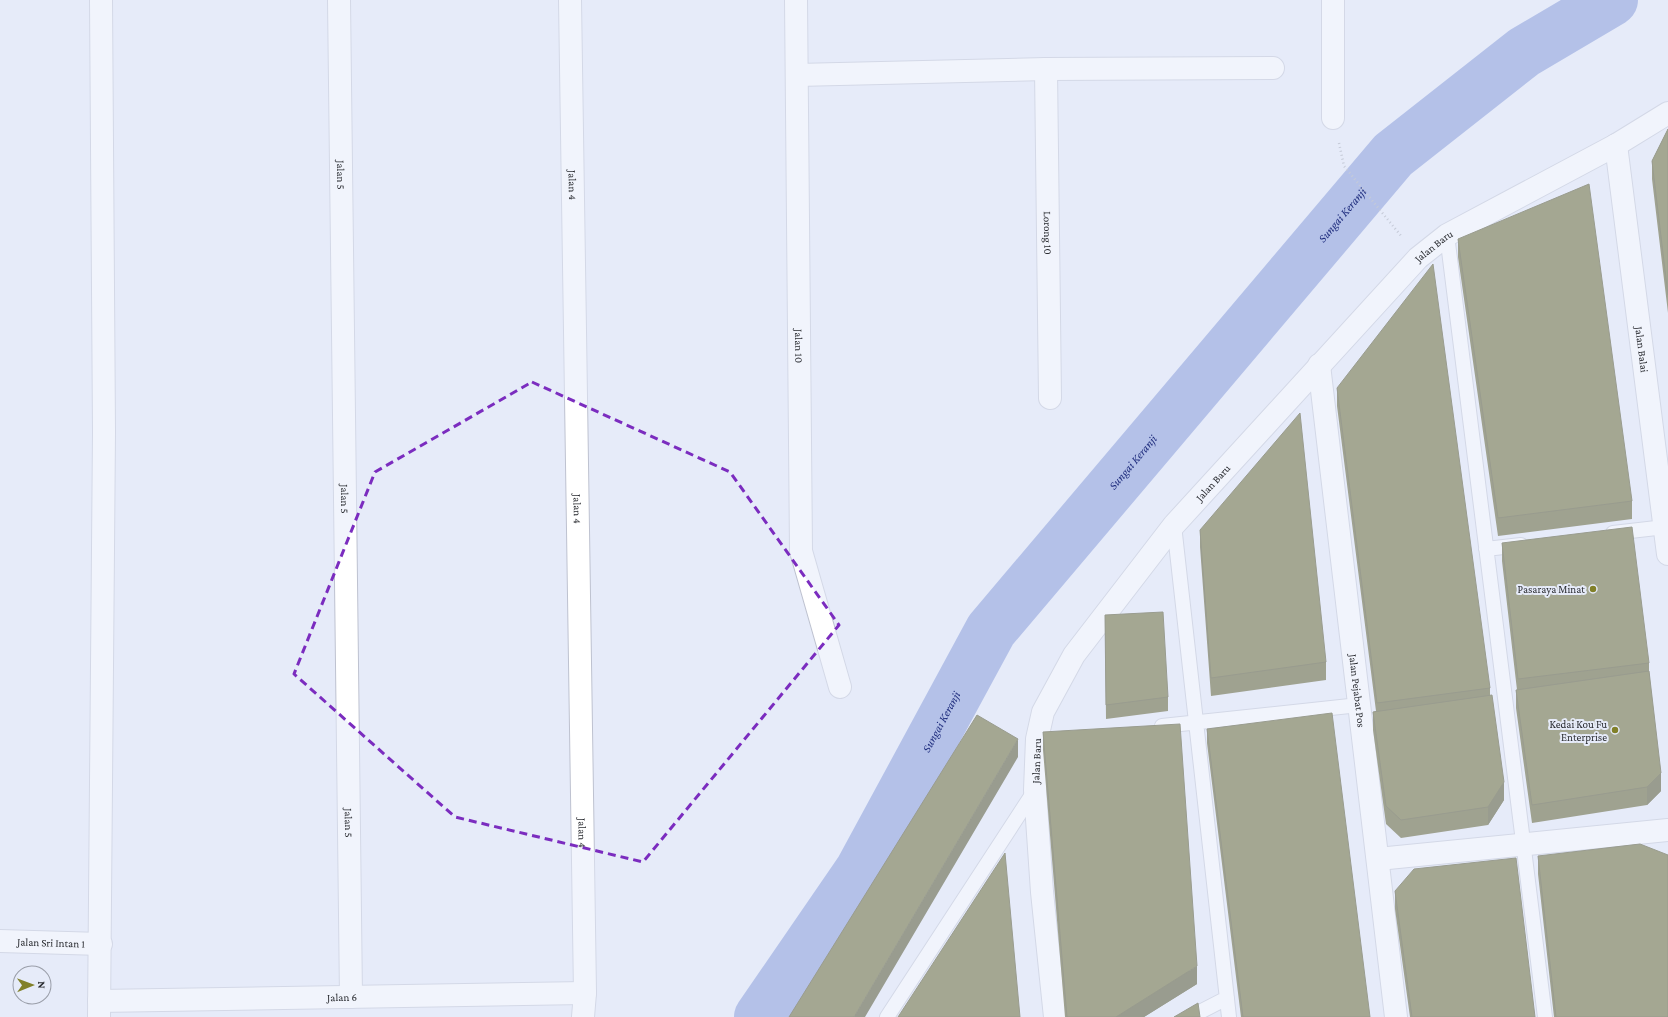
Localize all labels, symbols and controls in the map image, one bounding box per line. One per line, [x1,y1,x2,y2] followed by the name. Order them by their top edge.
[334,159,347,190] street label: Jalan 5
[566,169,579,200] street label: Jalan 4
[1315,184,1370,245] water label: Sungai Keranji
[1041,211,1054,255] street label: Lorong 10
[1411,227,1455,266] street label: Jalan Baru
[1632,325,1651,373] street label: Jalan Balai
[792,328,805,363] street label: Jalan 10
[1106,432,1160,492] water label: Sungai Keranji
[1192,462,1233,505] street label: Jalan Baru
[338,483,351,514] street label: Jalan 5
[570,493,584,524] street label: Jalan 4
[1518,583,1585,596] place label: Pasaraya Minat
[1588,584,1598,594] marker: Pasaraya Minat
[1346,652,1368,728] street label: Jalan Pejabat Pos
[919,688,964,755] water label: Sungai Keranji
[1550,718,1607,744] place label: Kedai Kou Fu Enterprise
[1610,725,1620,735] marker: Kedai Kou Fu Enterprise
[1029,738,1043,785] street label: Jalan Baru
[342,807,355,838] street label: Jalan 5
[575,817,589,848] street label: Jalan 4
[16,935,85,950] street label: Jalan Sri Intan 1
[12,965,52,1005] north arrow
[36,981,48,989] text: N
[326,991,357,1004] street label: Jalan 6

